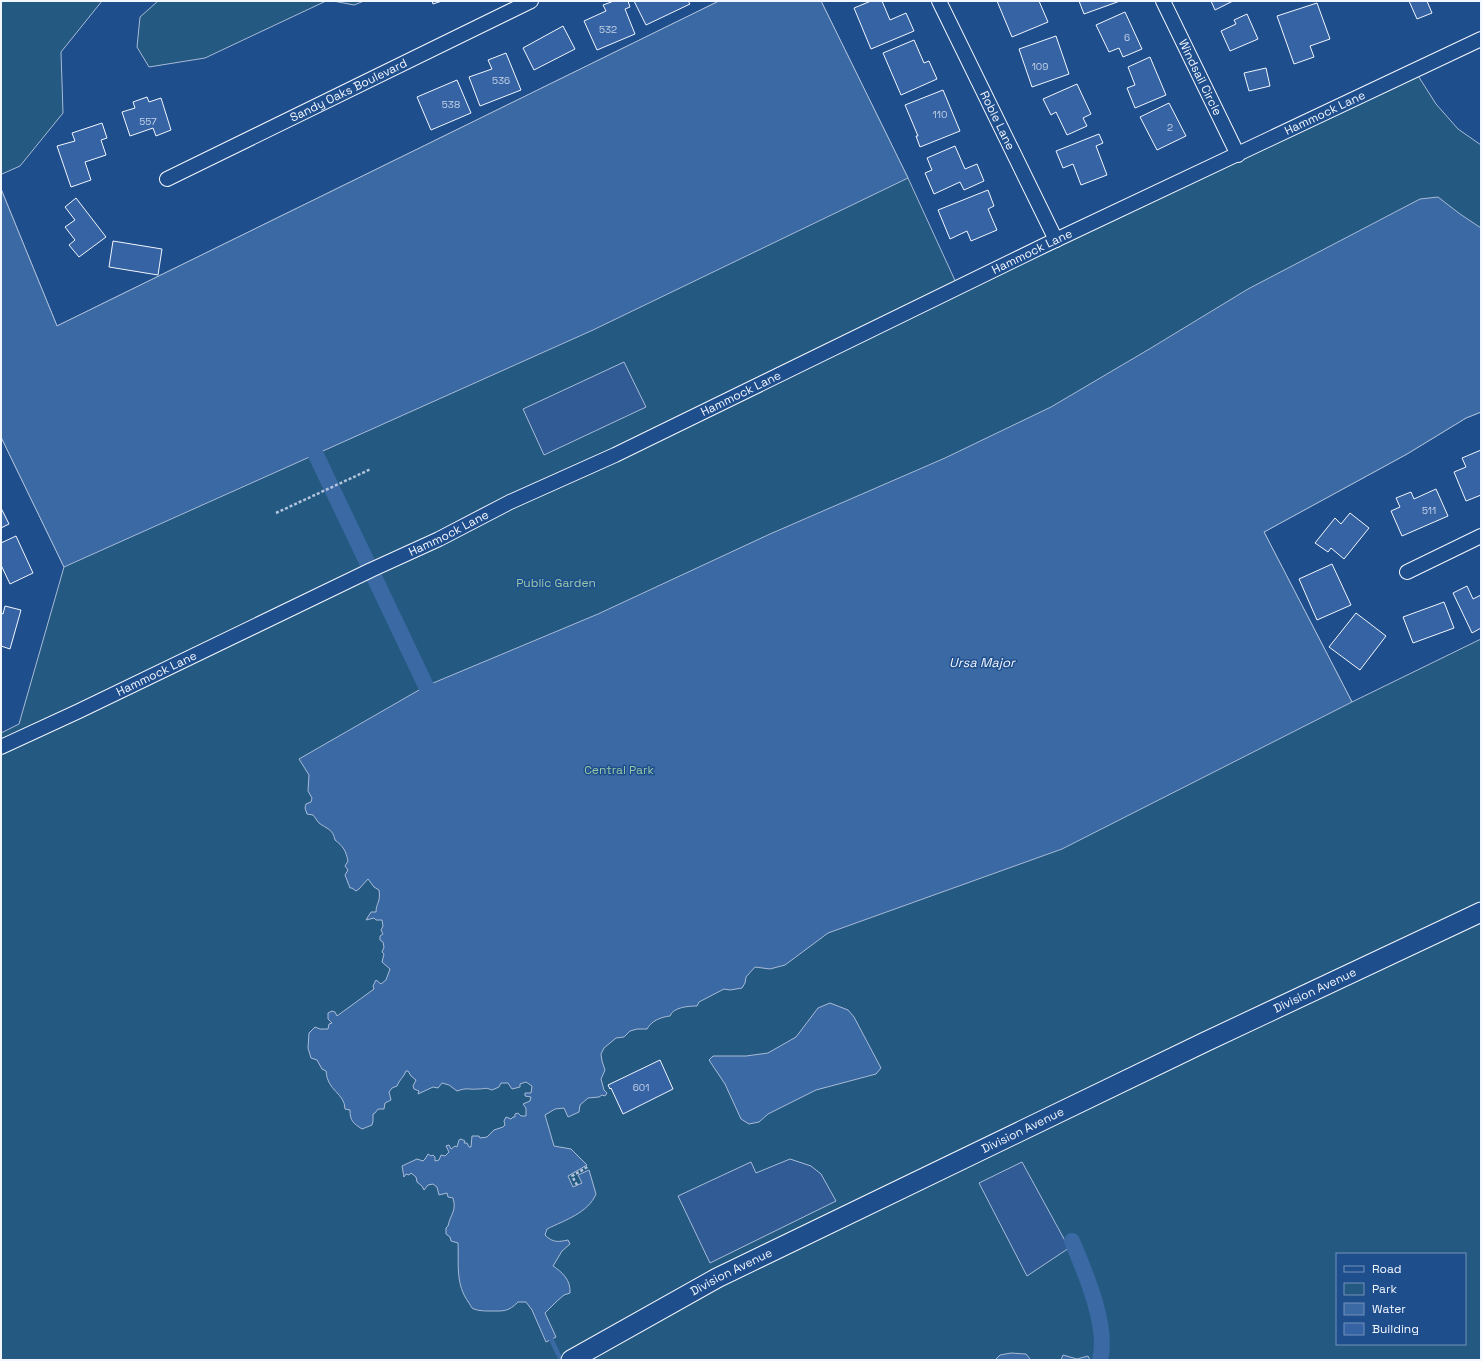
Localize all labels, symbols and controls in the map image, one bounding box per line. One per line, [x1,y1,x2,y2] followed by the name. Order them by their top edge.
[599,23,617,36] house number: 532
[1124,31,1130,44] house number: 6
[1175,37,1226,118] street label: Windsail Circle
[287,55,410,126] street label: Sandy Oaks Boulevard
[1032,60,1048,73] house number: 109
[492,74,510,87] house number: 536
[1282,87,1368,139] street label: Hammock Lane
[976,88,1019,153] street label: Roble Lane
[442,98,460,111] house number: 538
[933,108,947,121] house number: 110
[139,115,157,128] house number: 557
[1167,121,1173,134] house number: 2
[989,225,1075,278] street label: Hammock Lane
[698,367,784,420] street label: Hammock Lane
[1422,504,1436,517] house number: 511
[406,507,491,560] street label: Hammock Lane
[516,575,596,591] park label: Public Garden
[114,647,199,700] street label: Hammock Lane
[949,654,1017,671] water label: Ursa Major
[584,762,654,778] park label: Central Park
[1271,964,1359,1017] street label: Division Avenue
[633,1081,649,1094] house number: 601
[979,1103,1067,1157] street label: Division Avenue
[687,1244,775,1299] street label: Division Avenue
[1336,1253,1466,1345] legend
[1372,1261,1401,1277] text: Road
[1372,1281,1397,1297] text: Park
[1372,1301,1406,1317] text: Water
[1372,1321,1419,1337] text: Building

